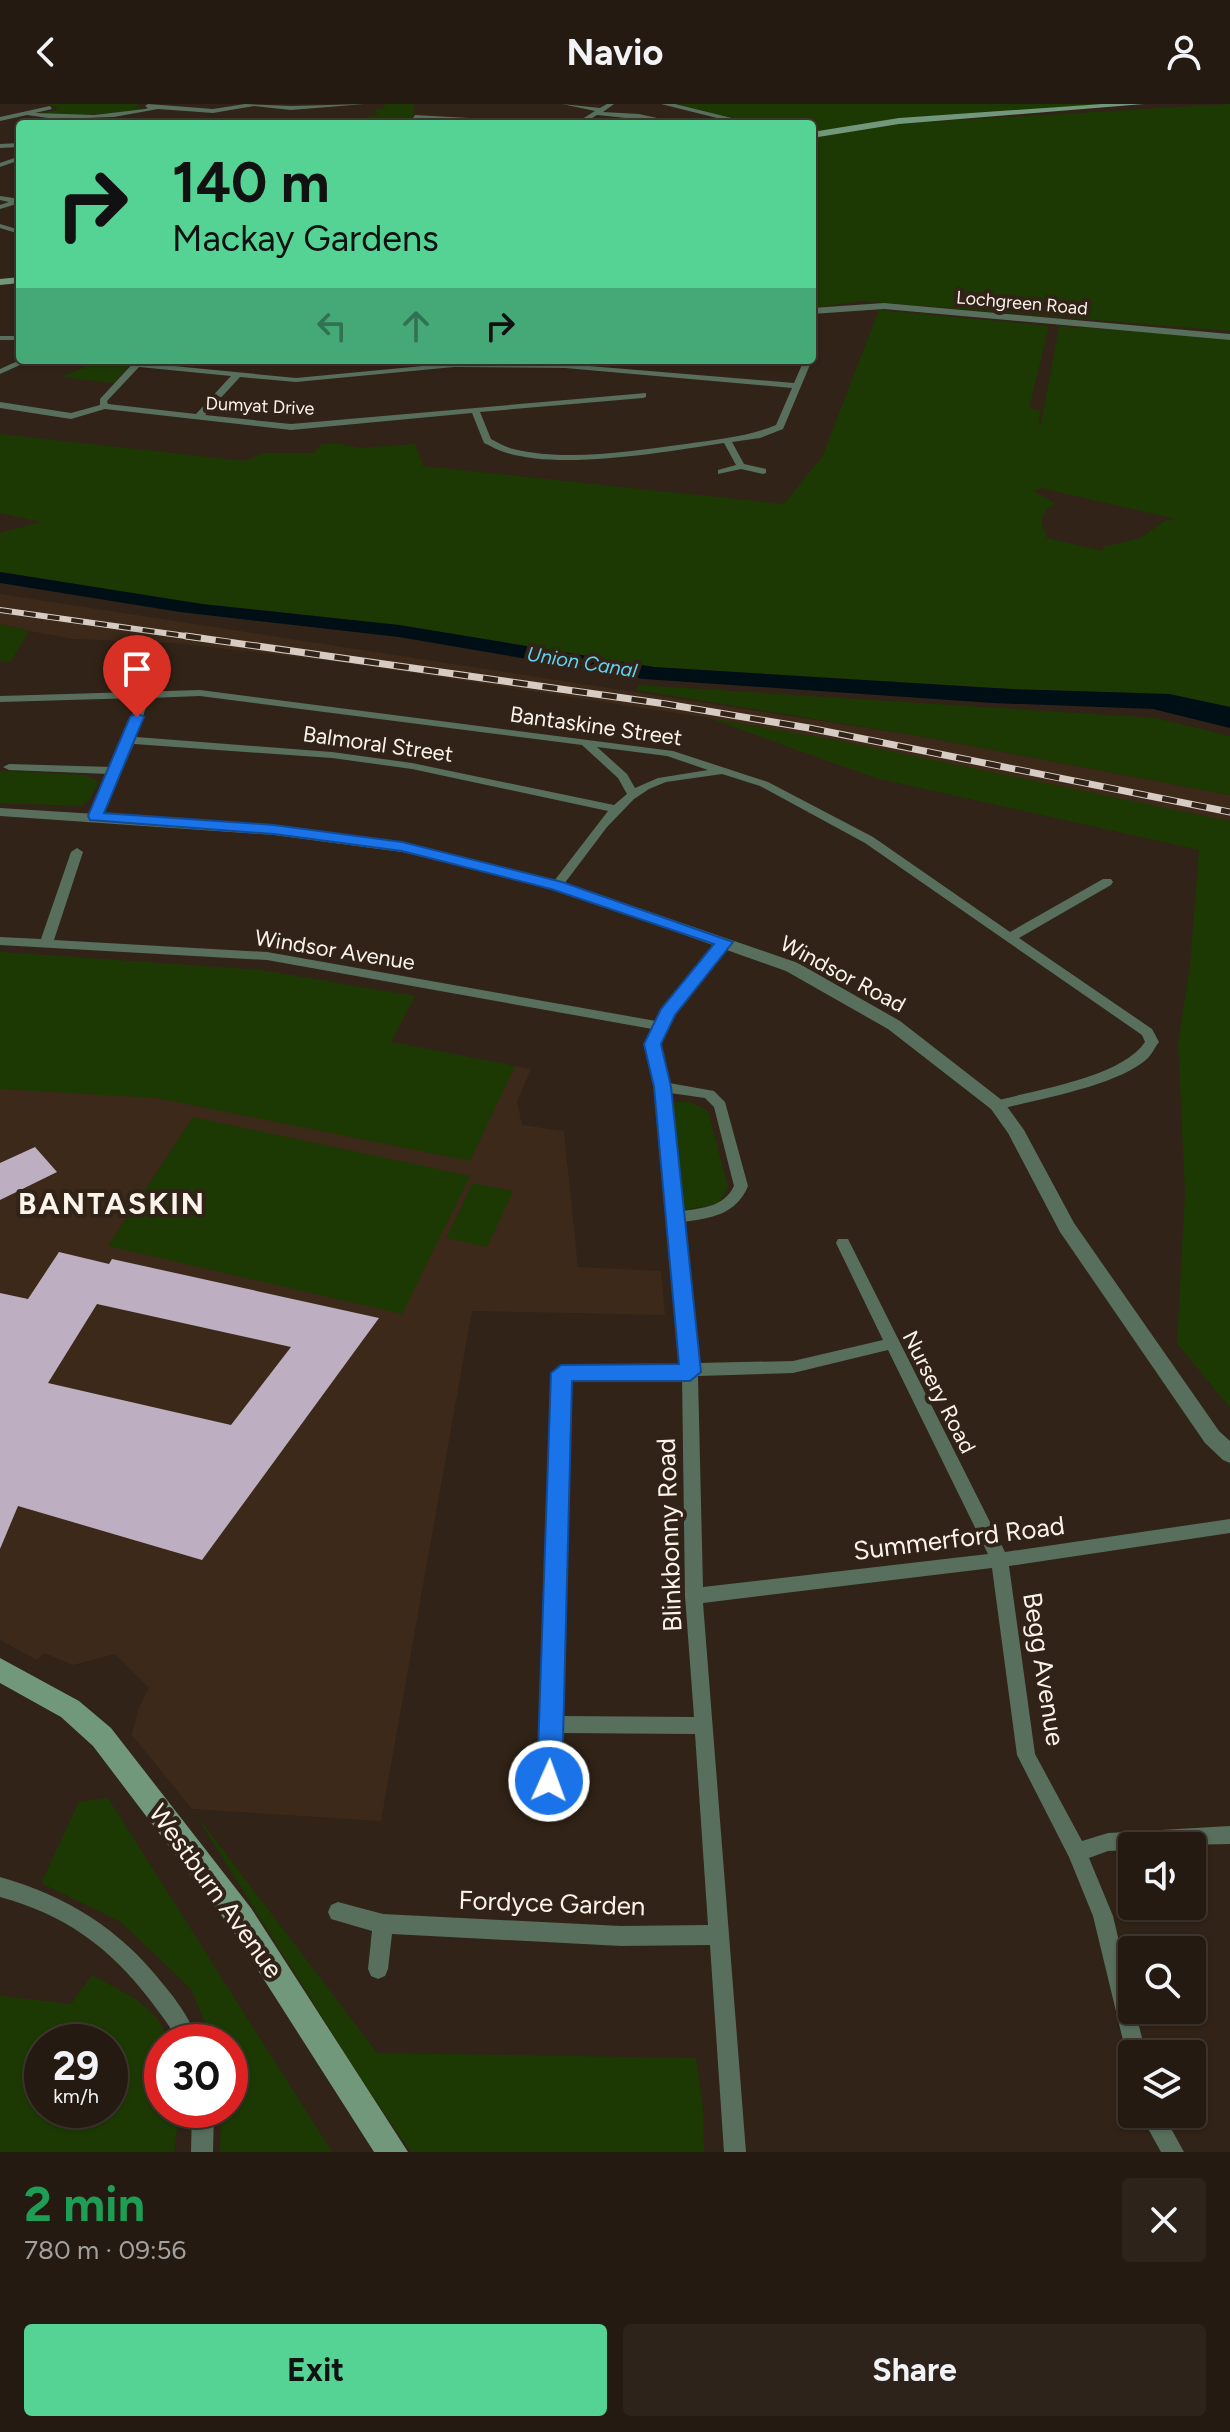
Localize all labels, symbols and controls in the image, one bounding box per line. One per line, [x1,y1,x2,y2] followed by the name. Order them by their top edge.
[24,30,68,74] icon: back
[1162,30,1206,74] icon: person
[567,31,663,74] text: Navio
[172,149,330,216] text: 140 m
[40,152,144,256] icon: right
[172,217,439,260] text: Mackay Gardens
[955,286,1089,320] street label: Lochgreen Road
[310,304,354,348] icon: left
[394,304,438,348] icon: ahead
[478,304,522,348] icon: right
[205,392,315,420] street label: Dumyat Drive
[103,635,171,717] pin
[525,641,639,683] water label: Union Canal
[115,647,159,691] icon: arrive
[508,701,684,751] street label: Bantaskine Street
[301,720,455,768] street label: Balmoral Street
[253,924,417,976] street label: Windsor Avenue
[776,930,910,1018] street label: Windsor Road
[18,1185,206,1222] district label: BANTASKIN
[897,1326,981,1458] street label: Nursery Road
[650,1438,688,1632] street label: Blinkbonny Road
[852,1509,1066,1567] street label: Summerford Road
[1016,1590,1072,1748] street label: Begg Avenue
[507,1739,591,1823] position arrow
[142,1798,290,1984] street label: Westburn Avenue
[1118,1832,1206,2128] map controls
[1118,1832,1206,1920] button: sound
[458,1884,646,1922] street label: Fordyce Garden
[1118,1936,1206,2024] button: search
[144,2024,248,2128] speed limit sign: 30
[1118,2040,1206,2128] button: layers
[53,2042,99,2090] text: 29
[53,2084,99,2108] text: km/h
[24,2175,145,2233] text: 2 min
[1122,2178,1206,2262] button: close
[24,2234,186,2266] text: 780 m · 09:56
[24,2324,607,2416] button: Exit
[623,2324,1206,2416] button: Share

